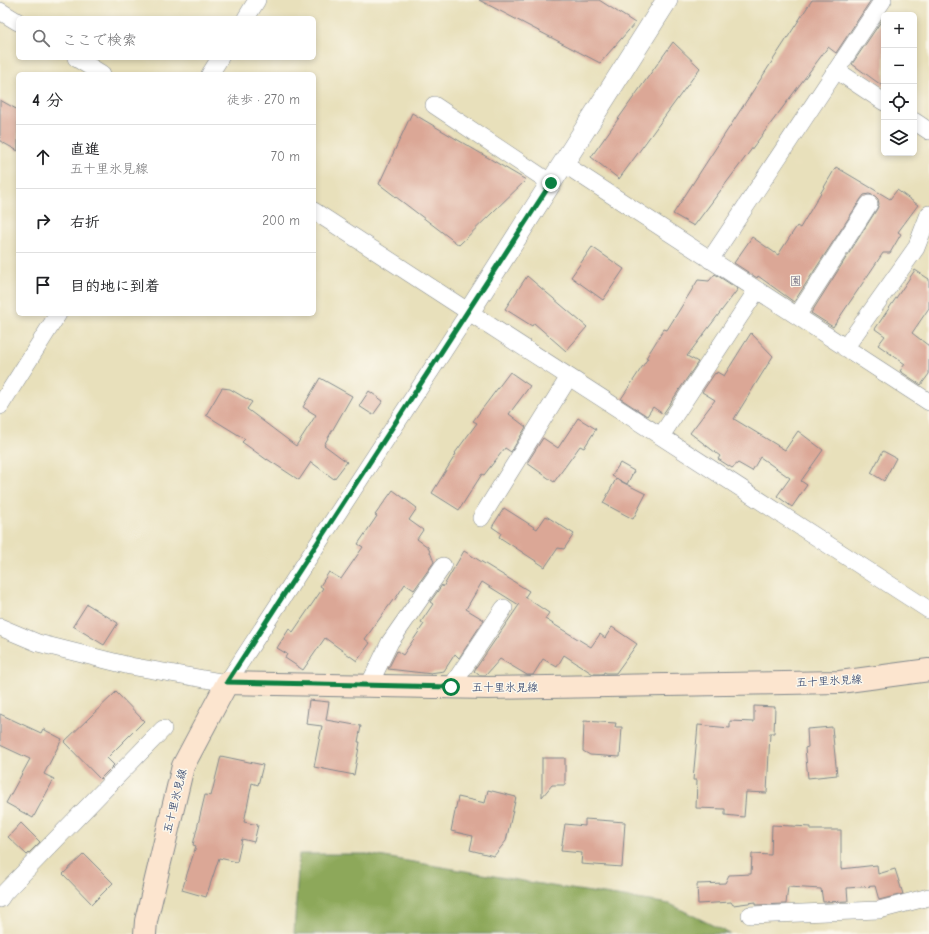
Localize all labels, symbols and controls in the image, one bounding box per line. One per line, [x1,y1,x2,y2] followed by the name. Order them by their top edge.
[881,12,917,156] map controls
[881,12,917,48] button: +
[16,16,316,60] search box
[30,27,52,49] icon: search
[62,31,137,49] text: ここで検索
[881,48,917,84] button: −
[881,84,917,120] button: locate
[32,91,63,110] text: 4 分
[227,92,300,107] text: 徒歩 · 270 m
[881,120,917,156] button: layers
[70,140,100,158] text: 直進
[32,146,54,168] icon: ahead
[271,149,300,164] text: 70 m
[70,161,148,176] text: 五十里氷見線
[542,174,560,192] route end
[32,210,54,232] icon: right
[70,213,100,231] text: 右折
[262,213,300,228] text: 200 m
[32,274,54,296] icon: arrive
[790,274,802,288] district label: 園
[70,277,160,295] text: 目的地に到着
[796,673,862,689] street label: 五十里氷見線
[442,678,460,696] route start
[472,681,538,694] street label: 五十里氷見線
[161,767,189,835] street label: 五十里氷見線

